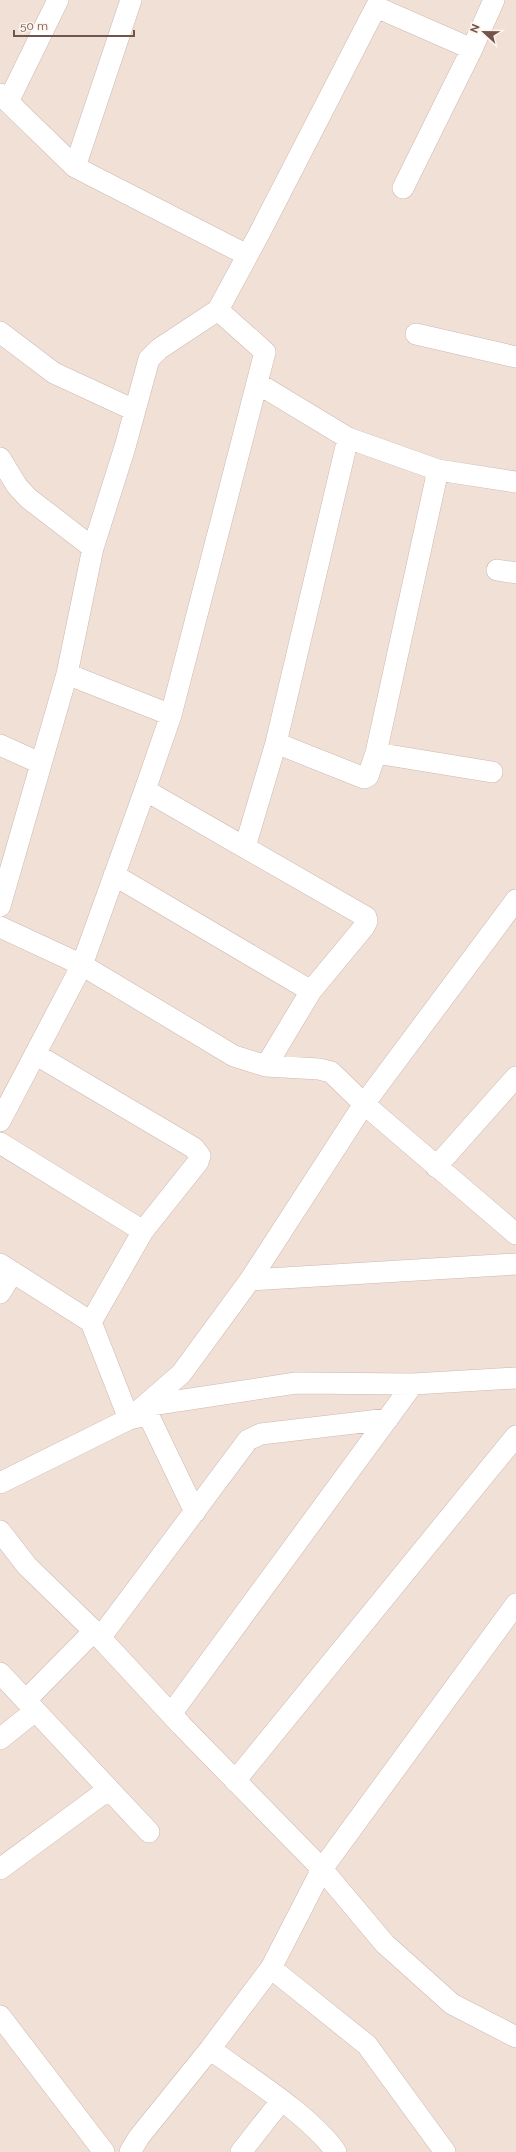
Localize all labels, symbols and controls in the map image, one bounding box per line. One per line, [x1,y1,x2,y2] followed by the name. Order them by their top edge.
[14,12,134,38] scale bar
[464,12,504,52] north arrow
[20,19,48,33] text: 50 m
[468,22,483,35] text: N

